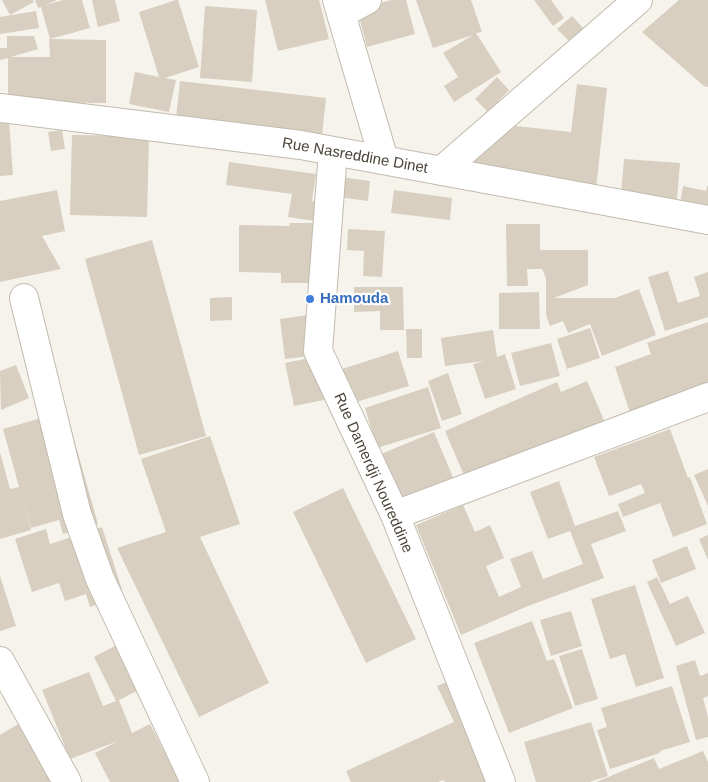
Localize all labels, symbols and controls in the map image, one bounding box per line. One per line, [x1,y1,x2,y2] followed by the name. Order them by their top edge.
[281,134,429,178] street label: Rue Nasreddine Dinet
[320,290,388,308] place label: Hamouda
[304,293,316,305] marker: Hamouda
[330,390,416,556] street label: Rue Damerdji Noureddine

